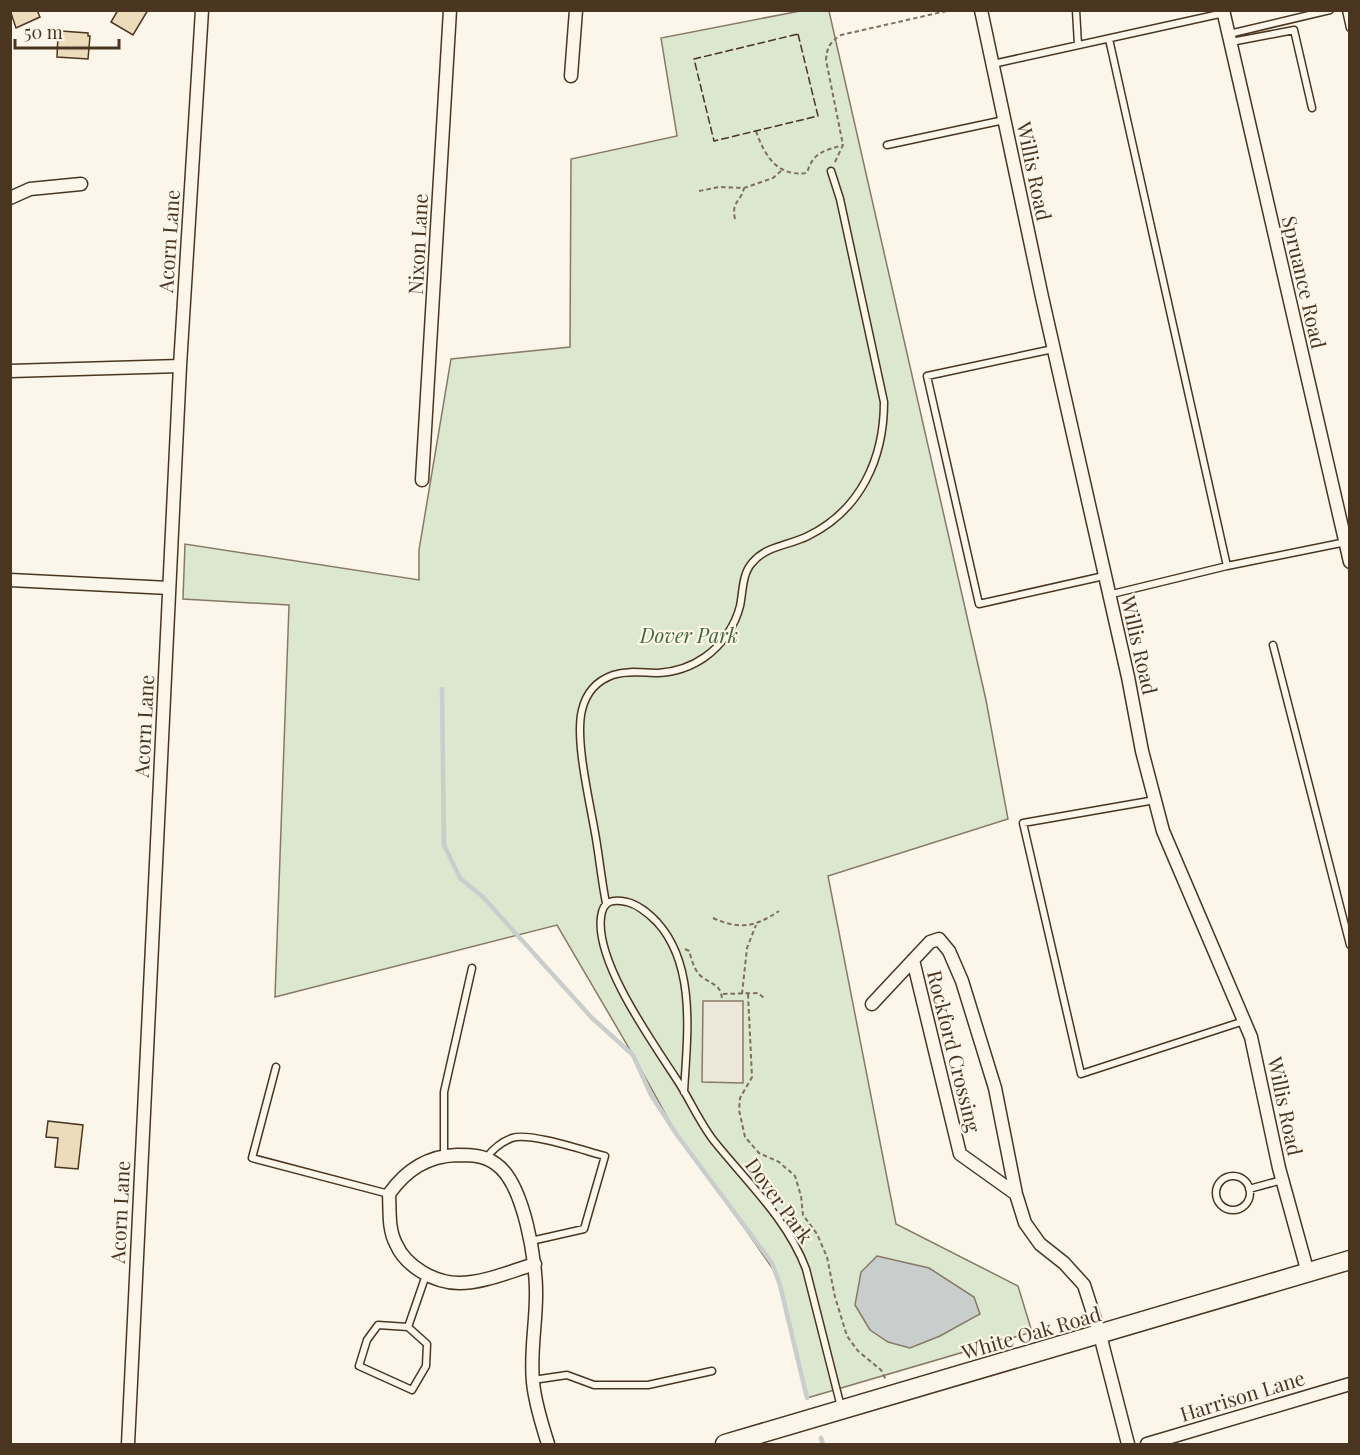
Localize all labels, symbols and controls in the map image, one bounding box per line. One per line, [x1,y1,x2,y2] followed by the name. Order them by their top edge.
[15,12,118,50] scale bar
[24,20,63,44] text: 50 m
[1011,118,1059,223] street label: Willis Road
[151,189,185,294] street label: Acorn Lane
[401,193,433,295] street label: Nixon Lane
[1277,213,1333,351] street label: Spruance Road
[1115,592,1165,697] street label: Willis Road
[639,621,738,648] park label: Dover Park
[127,674,159,779] street label: Acorn Lane
[922,967,988,1135] street label: Rockford Crossing
[1262,1053,1310,1158] street label: Willis Road
[740,1152,820,1248] street label: Dover Park
[103,1160,135,1265] street label: Acorn Lane
[957,1299,1104,1365] street label: White Oak Road
[1176,1363,1308,1427] street label: Harrison Lane

